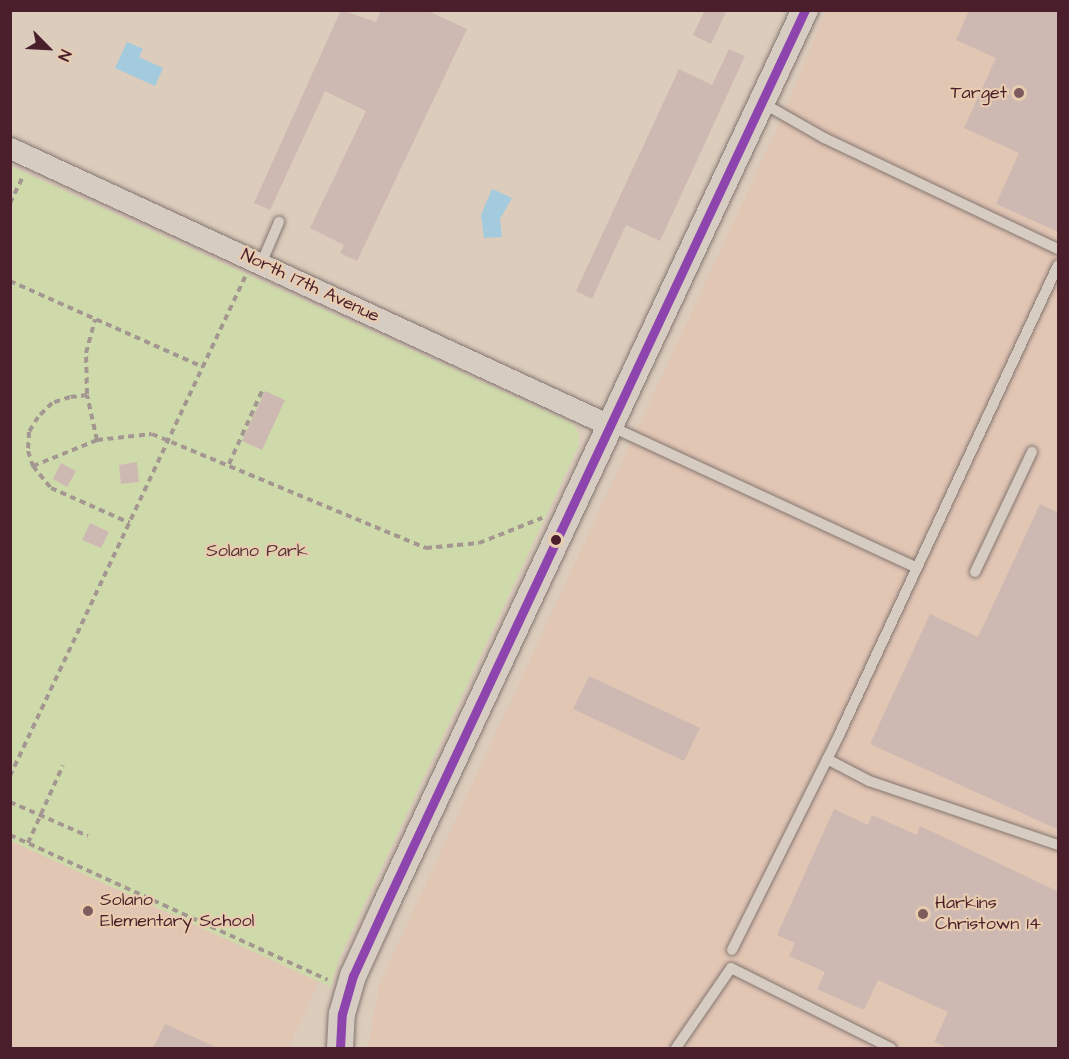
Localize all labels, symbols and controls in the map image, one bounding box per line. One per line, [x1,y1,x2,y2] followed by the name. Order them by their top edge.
[18,18,78,78] north arrow
[52,46,77,64] text: N
[950,82,1007,104] place label: Target
[1012,86,1026,100] marker: Target
[237,245,383,327] street label: North 17th Avenue
[550,534,562,546] unlabelled marker
[206,540,308,562] park label: Solano Park
[100,890,254,932] place label: Solano Elementary School
[935,893,1041,936] place label: Harkins Christown 14
[81,904,95,918] marker: Solano Elementary School
[916,907,930,921] marker: Harkins Christown 14

